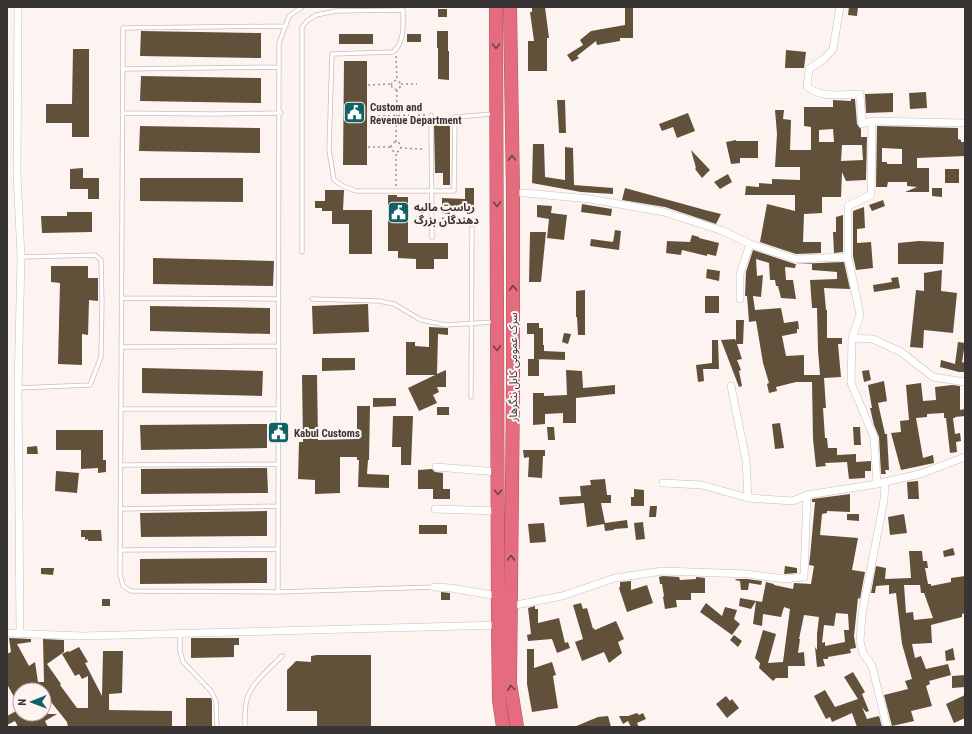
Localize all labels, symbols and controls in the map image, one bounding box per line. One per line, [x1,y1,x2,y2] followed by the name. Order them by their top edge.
[492,43,500,49] one-way arrow
[342,100,368,126] public building icon: Custom and Revenue Department
[370,101,462,127] place label: Custom and Revenue Department
[508,155,516,161] one-way arrow
[385,200,411,226] public building icon: ریاست مالیه دهندگان بزرگ
[414,201,479,227] place label: ریاست مالیه دهندگان بزرگ
[493,201,501,207] one-way arrow
[508,285,517,291] one-way arrow
[507,312,520,423] street label: سرک عمومی کابل ننگرهار
[493,345,501,351] one-way arrow
[265,420,291,446] public building icon: Kabul Customs
[294,427,360,440] place label: Kabul Customs
[494,489,503,495] one-way arrow
[507,555,515,561] one-way arrow
[12,682,52,722] north arrow
[507,685,516,691] one-way arrow
[16,698,29,706] text: N

